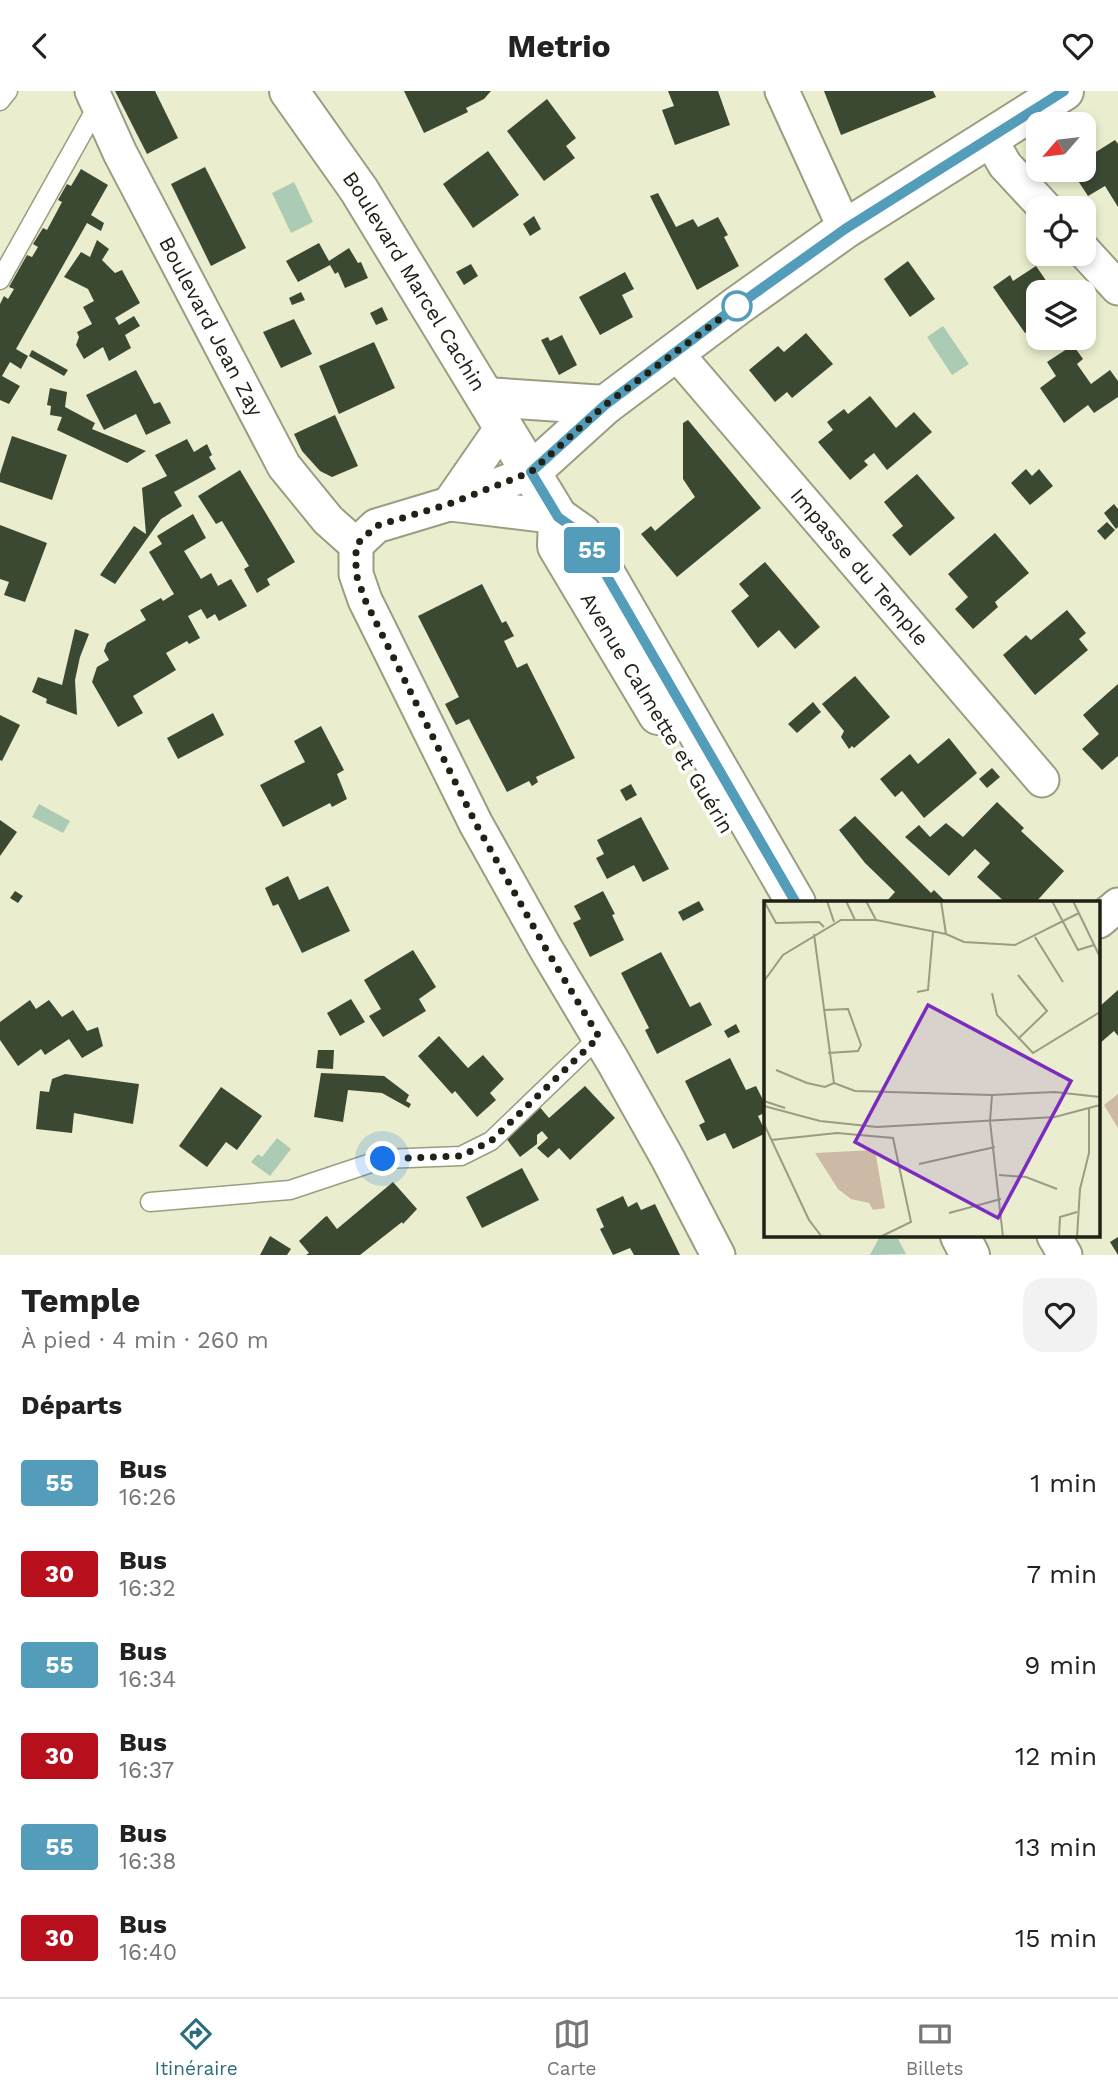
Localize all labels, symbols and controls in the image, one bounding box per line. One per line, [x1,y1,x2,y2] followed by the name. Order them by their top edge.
[21,27,59,65] icon: back
[507,27,611,65] text: Metrio
[1059,27,1097,65] icon: heart
[1026,112,1096,182] north arrow
[1026,112,1096,350] map controls
[338,166,491,396] street label: Boulevard Marcel Cachin
[1026,196,1096,266] button: locate
[154,232,269,421] street label: Boulevard Jean Zay
[1026,280,1096,350] button: layers
[722,291,752,321] unlabelled marker
[785,483,934,651] street label: Impasse du Temple
[560,527,624,573] line badge: 55
[578,536,606,564] text: 55
[575,588,739,838] street label: Avenue Calmette et Guérin
[764,901,1100,1237] inset map
[365,1141,400,1176] your location
[1023,1278,1097,1352] button: heart
[21,1281,140,1320] text: Temple
[21,1327,269,1354] text: À pied · 4 min · 260 m
[21,1390,122,1420] text: Départs
[119,1454,167,1484] text: Bus
[1030,1468,1097,1498] text: 1 min
[46,1469,73,1497] text: 55
[119,1484,176,1511] text: 16:26
[119,1545,167,1575] text: Bus
[1027,1559,1097,1589] text: 7 min
[45,1560,74,1588] text: 30
[119,1575,176,1602] text: 16:32
[119,1636,167,1666] text: Bus
[1024,1650,1097,1680] text: 9 min
[46,1651,73,1679] text: 55
[119,1666,176,1693] text: 16:34
[119,1727,167,1757] text: Bus
[1015,1741,1097,1771] text: 12 min
[45,1742,74,1770] text: 30
[119,1757,174,1784] text: 16:37
[119,1818,167,1848] text: Bus
[1015,1832,1097,1862] text: 13 min
[46,1833,73,1861] text: 55
[119,1848,176,1875] text: 16:38
[119,1909,167,1939] text: Bus
[1015,1923,1097,1953] text: 15 min
[45,1924,74,1952] text: 30
[119,1939,177,1966] text: 16:40
[155,2015,238,2080] tab: Itinéraire
[547,2015,597,2080] tab: Carte
[906,2015,963,2080] tab: Billets

